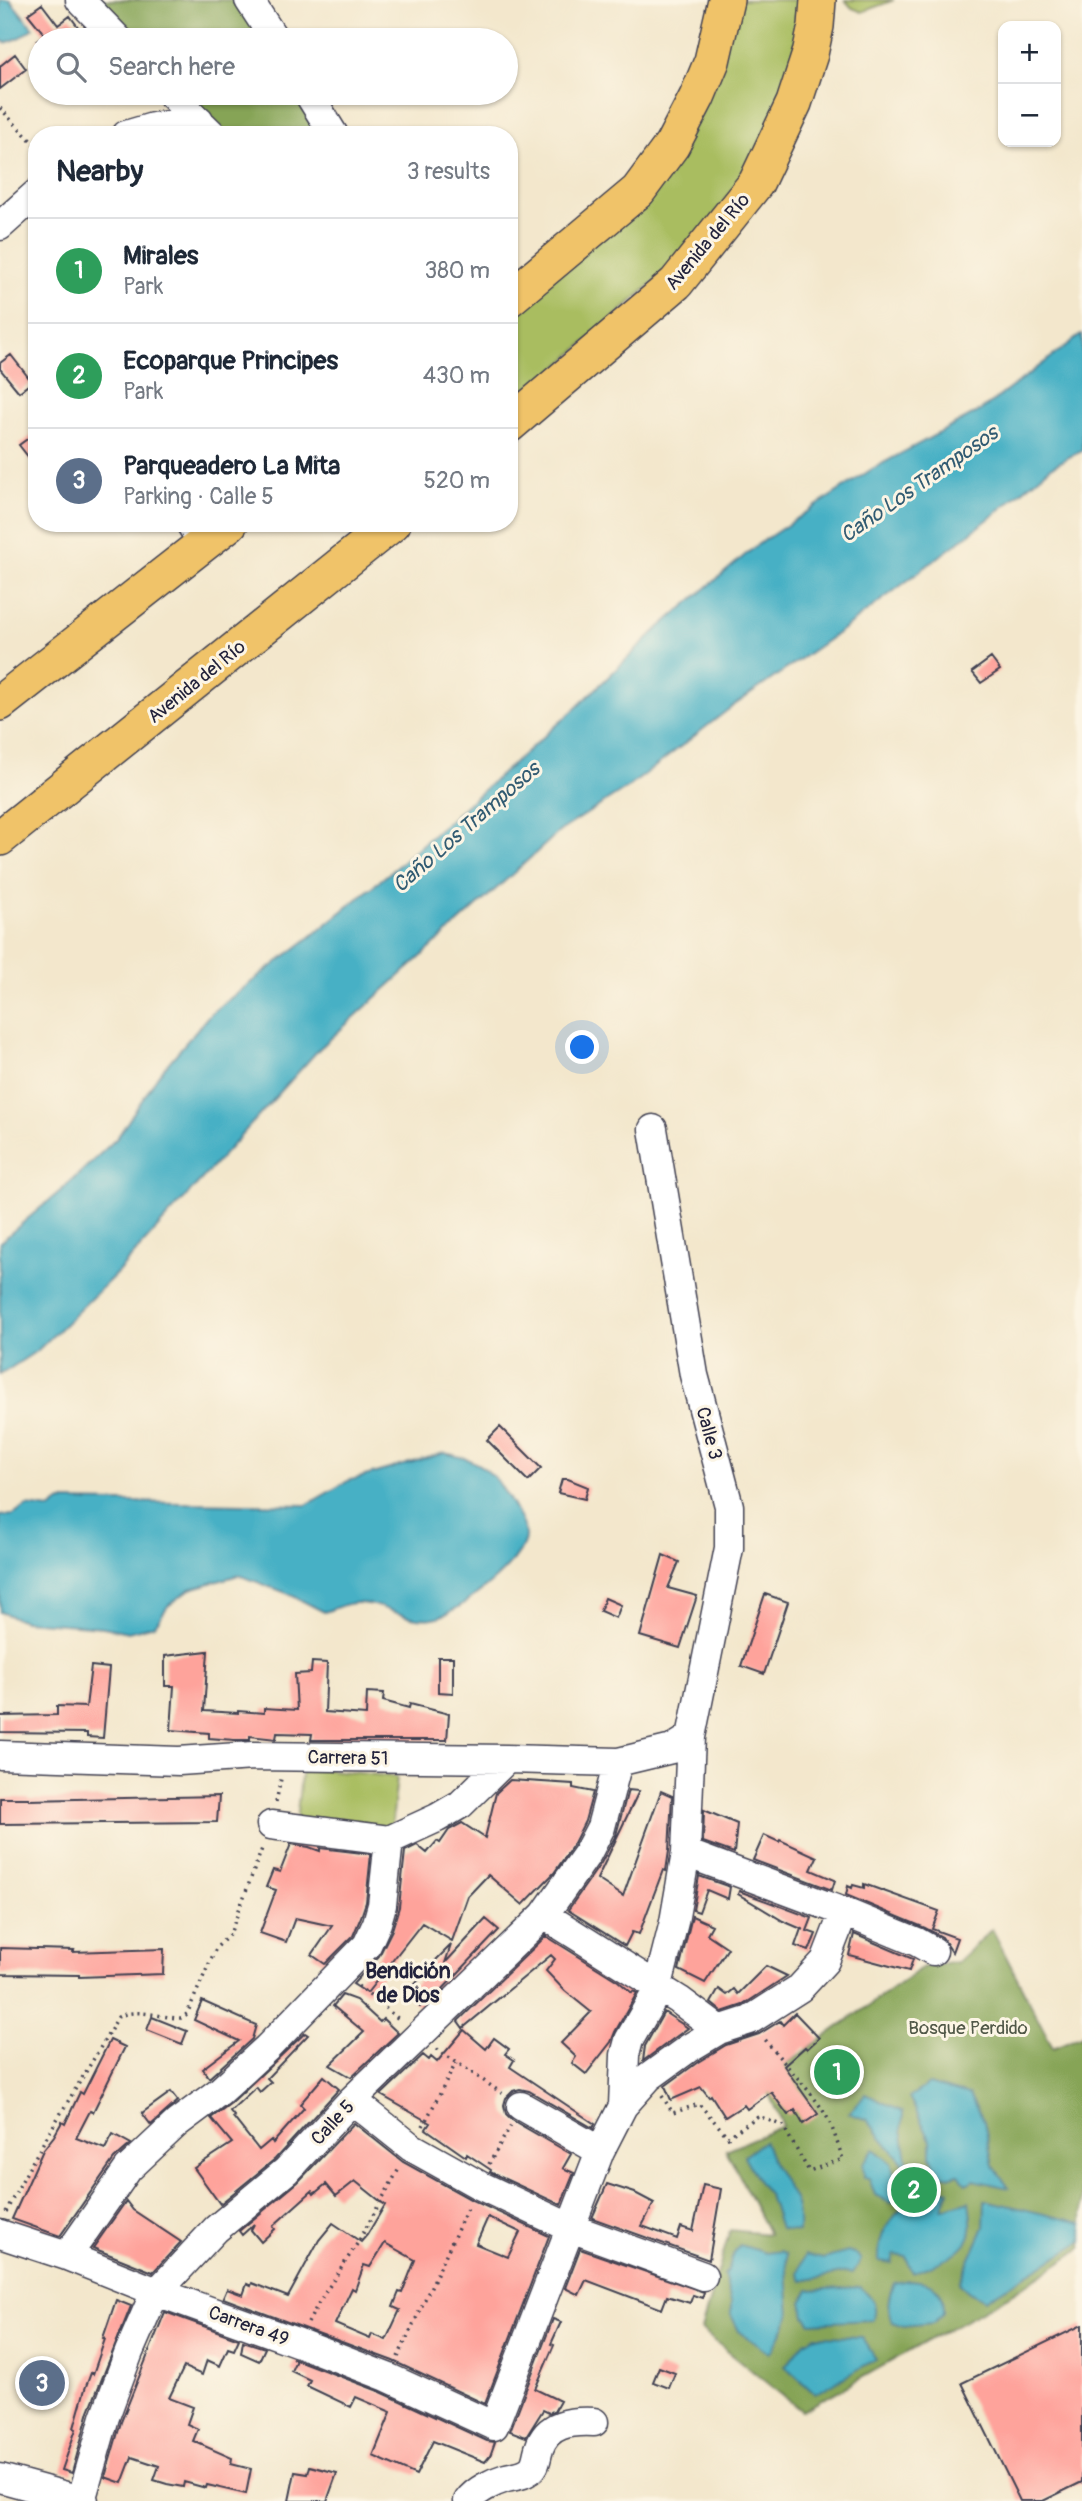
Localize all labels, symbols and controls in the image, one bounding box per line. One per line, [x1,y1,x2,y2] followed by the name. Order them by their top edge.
[998,21,1061,147] map controls
[998,21,1061,84] button: +
[28,28,518,105] search box
[52,48,90,86] icon: search
[108,51,235,83] text: Search here
[998,84,1061,147] button: −
[56,153,143,190] text: Nearby
[407,157,490,186] text: 3 results
[660,188,755,295] street label: Avenida del Río
[123,240,198,272] text: Mirales
[75,256,84,285] text: 1
[424,256,490,285] text: 380 m
[123,272,163,301] text: Park
[123,345,338,377] text: Ecoparque Principes
[73,361,85,390] text: 2
[423,361,490,390] text: 430 m
[123,377,163,406] text: Park
[835,419,1005,549] water label: Caño Los Tramposos
[123,450,340,482] text: Parqueadero La Mita
[73,466,85,495] text: 3
[424,466,490,495] text: 520 m
[123,482,274,511] text: Parking · Calle 5
[143,635,250,729] street label: Avenida del Río
[387,755,547,899] water label: Caño Los Tramposos
[565,1030,599,1064] your location
[690,1404,728,1462] street label: Calle 3
[307,1745,388,1771] street label: Carrera 51
[365,1958,451,2009] district label: Bendición de Dios
[908,2016,1028,2040] park label: Bosque Perdido
[814,2046,860,2098] pin: 1
[306,2095,360,2150] street label: Calle 5
[891,2164,937,2216] pin: 2
[205,2300,292,2352] street label: Carrera 49
[19,2357,65,2409] pin: 3

